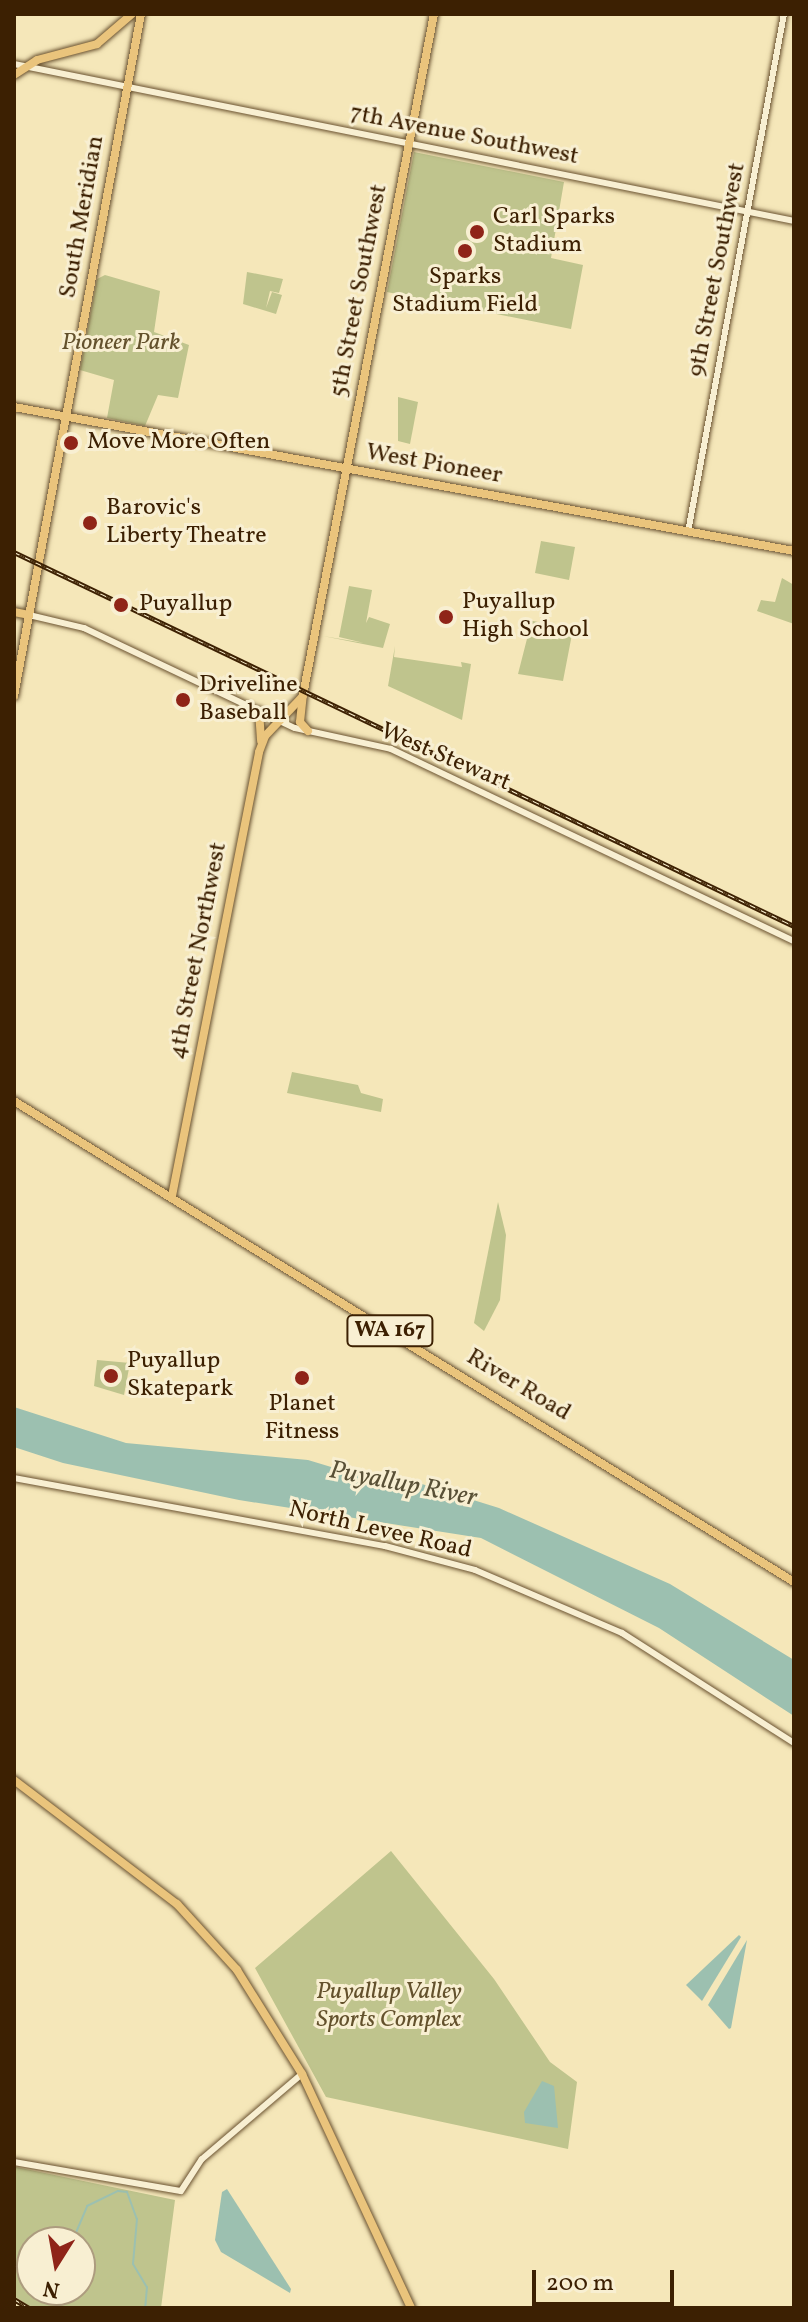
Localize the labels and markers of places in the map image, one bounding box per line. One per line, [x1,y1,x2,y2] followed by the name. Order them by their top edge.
[493,204,615,260] place label: Carl Sparks Stadium
[468,223,486,241] marker: Carl Sparks Stadium
[456,242,474,260] marker: Sparks Stadium Field
[392,264,538,320] place label: Sparks Stadium Field
[87,429,270,457] place label: Move More Often
[62,434,80,452] marker: Move More Often
[106,495,268,551] place label: Barovic's Liberty Theatre
[81,514,99,532] marker: Barovic's Liberty Theatre
[462,589,589,645] place label: Puyallup High School
[139,591,232,619] place label: Puyallup
[110,594,132,616] marker: Puyallup
[437,608,455,626] marker: Puyallup High School
[199,672,298,728] place label: Driveline Baseball
[174,691,192,709] marker: Driveline Baseball
[127,1348,233,1404] place label: Puyallup Skatepark
[102,1367,120,1385] marker: Puyallup Skatepark
[293,1369,311,1387] marker: Planet Fitness
[265,1391,339,1447] place label: Planet Fitness

